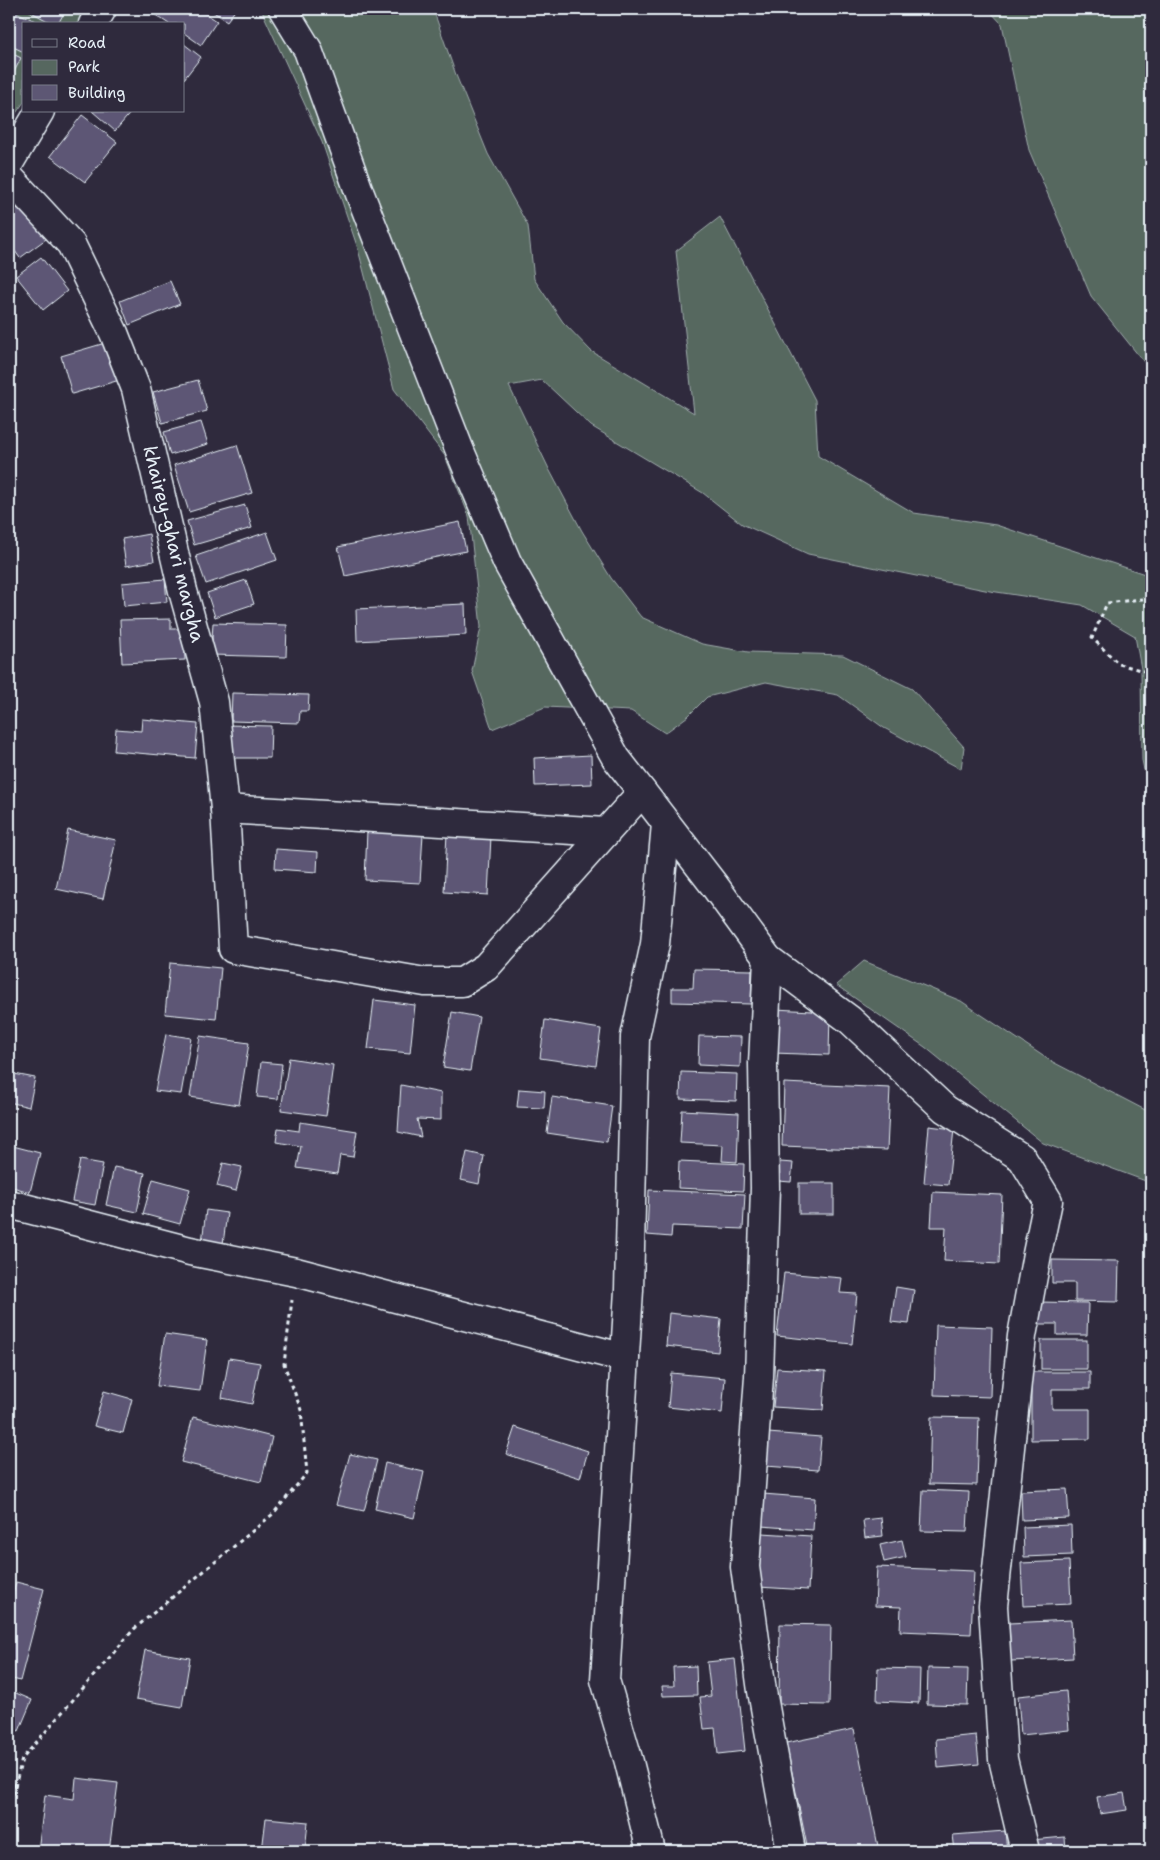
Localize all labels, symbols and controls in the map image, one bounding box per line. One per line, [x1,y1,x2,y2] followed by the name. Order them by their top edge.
[22,22,185,112] legend
[68,33,106,53] text: Road
[68,57,100,77] text: Park
[68,83,125,103] text: Building
[137,443,211,645] street label: khairey-ghari margha

